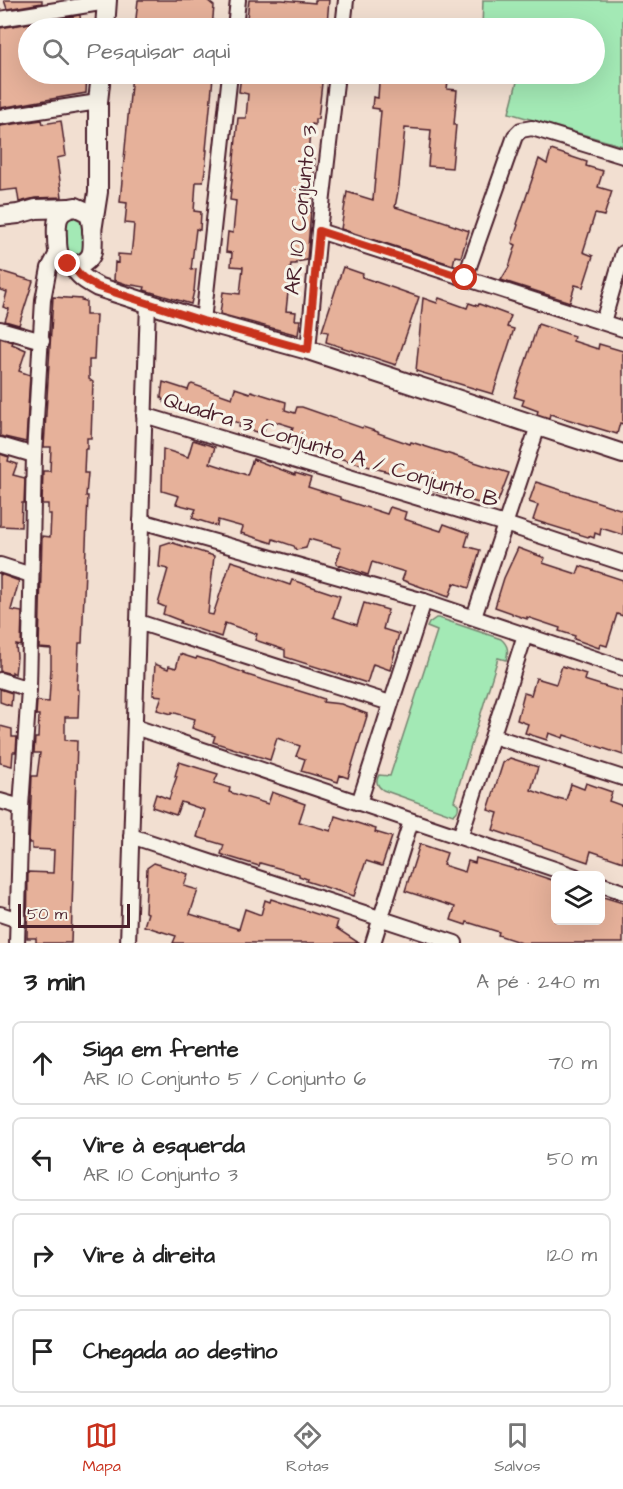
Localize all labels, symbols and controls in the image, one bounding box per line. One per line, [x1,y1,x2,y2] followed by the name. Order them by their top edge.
[18,18,605,84] search box
[39,35,72,68] icon: search
[87,36,230,67] text: Pesquisar aqui
[277,124,325,296] street label: AR 10 Conjunto 3
[54,250,80,276] route end
[451,264,477,290] route start
[160,384,503,516] street label: Quadra 3 Conjunto A / Conjunto B
[551,871,605,925] map controls
[551,871,605,925] button: layers
[18,901,130,928] scale bar
[27,903,67,925] text: 50 m
[24,964,85,1000] text: 3 min
[476,968,599,996] text: A pé · 240 m
[83,1034,239,1065] text: Siga em frente
[26,1047,59,1080] icon: ahead
[549,1049,597,1077] text: 70 m
[83,1065,366,1093] text: AR 10 Conjunto 5 / Conjunto 6
[83,1130,245,1161] text: Vire à esquerda
[26,1143,59,1176] icon: left
[547,1145,597,1173] text: 50 m
[83,1161,238,1189] text: AR 10 Conjunto 3
[26,1239,59,1272] icon: right
[83,1240,215,1271] text: Vire à direita
[547,1241,597,1269] text: 120 m
[26,1335,59,1368] icon: arrive
[83,1336,277,1367] text: Chegada ao destino
[83,1419,121,1477] tab: Mapa
[286,1419,329,1477] tab: Rotas
[494,1419,540,1477] tab: Salvos

